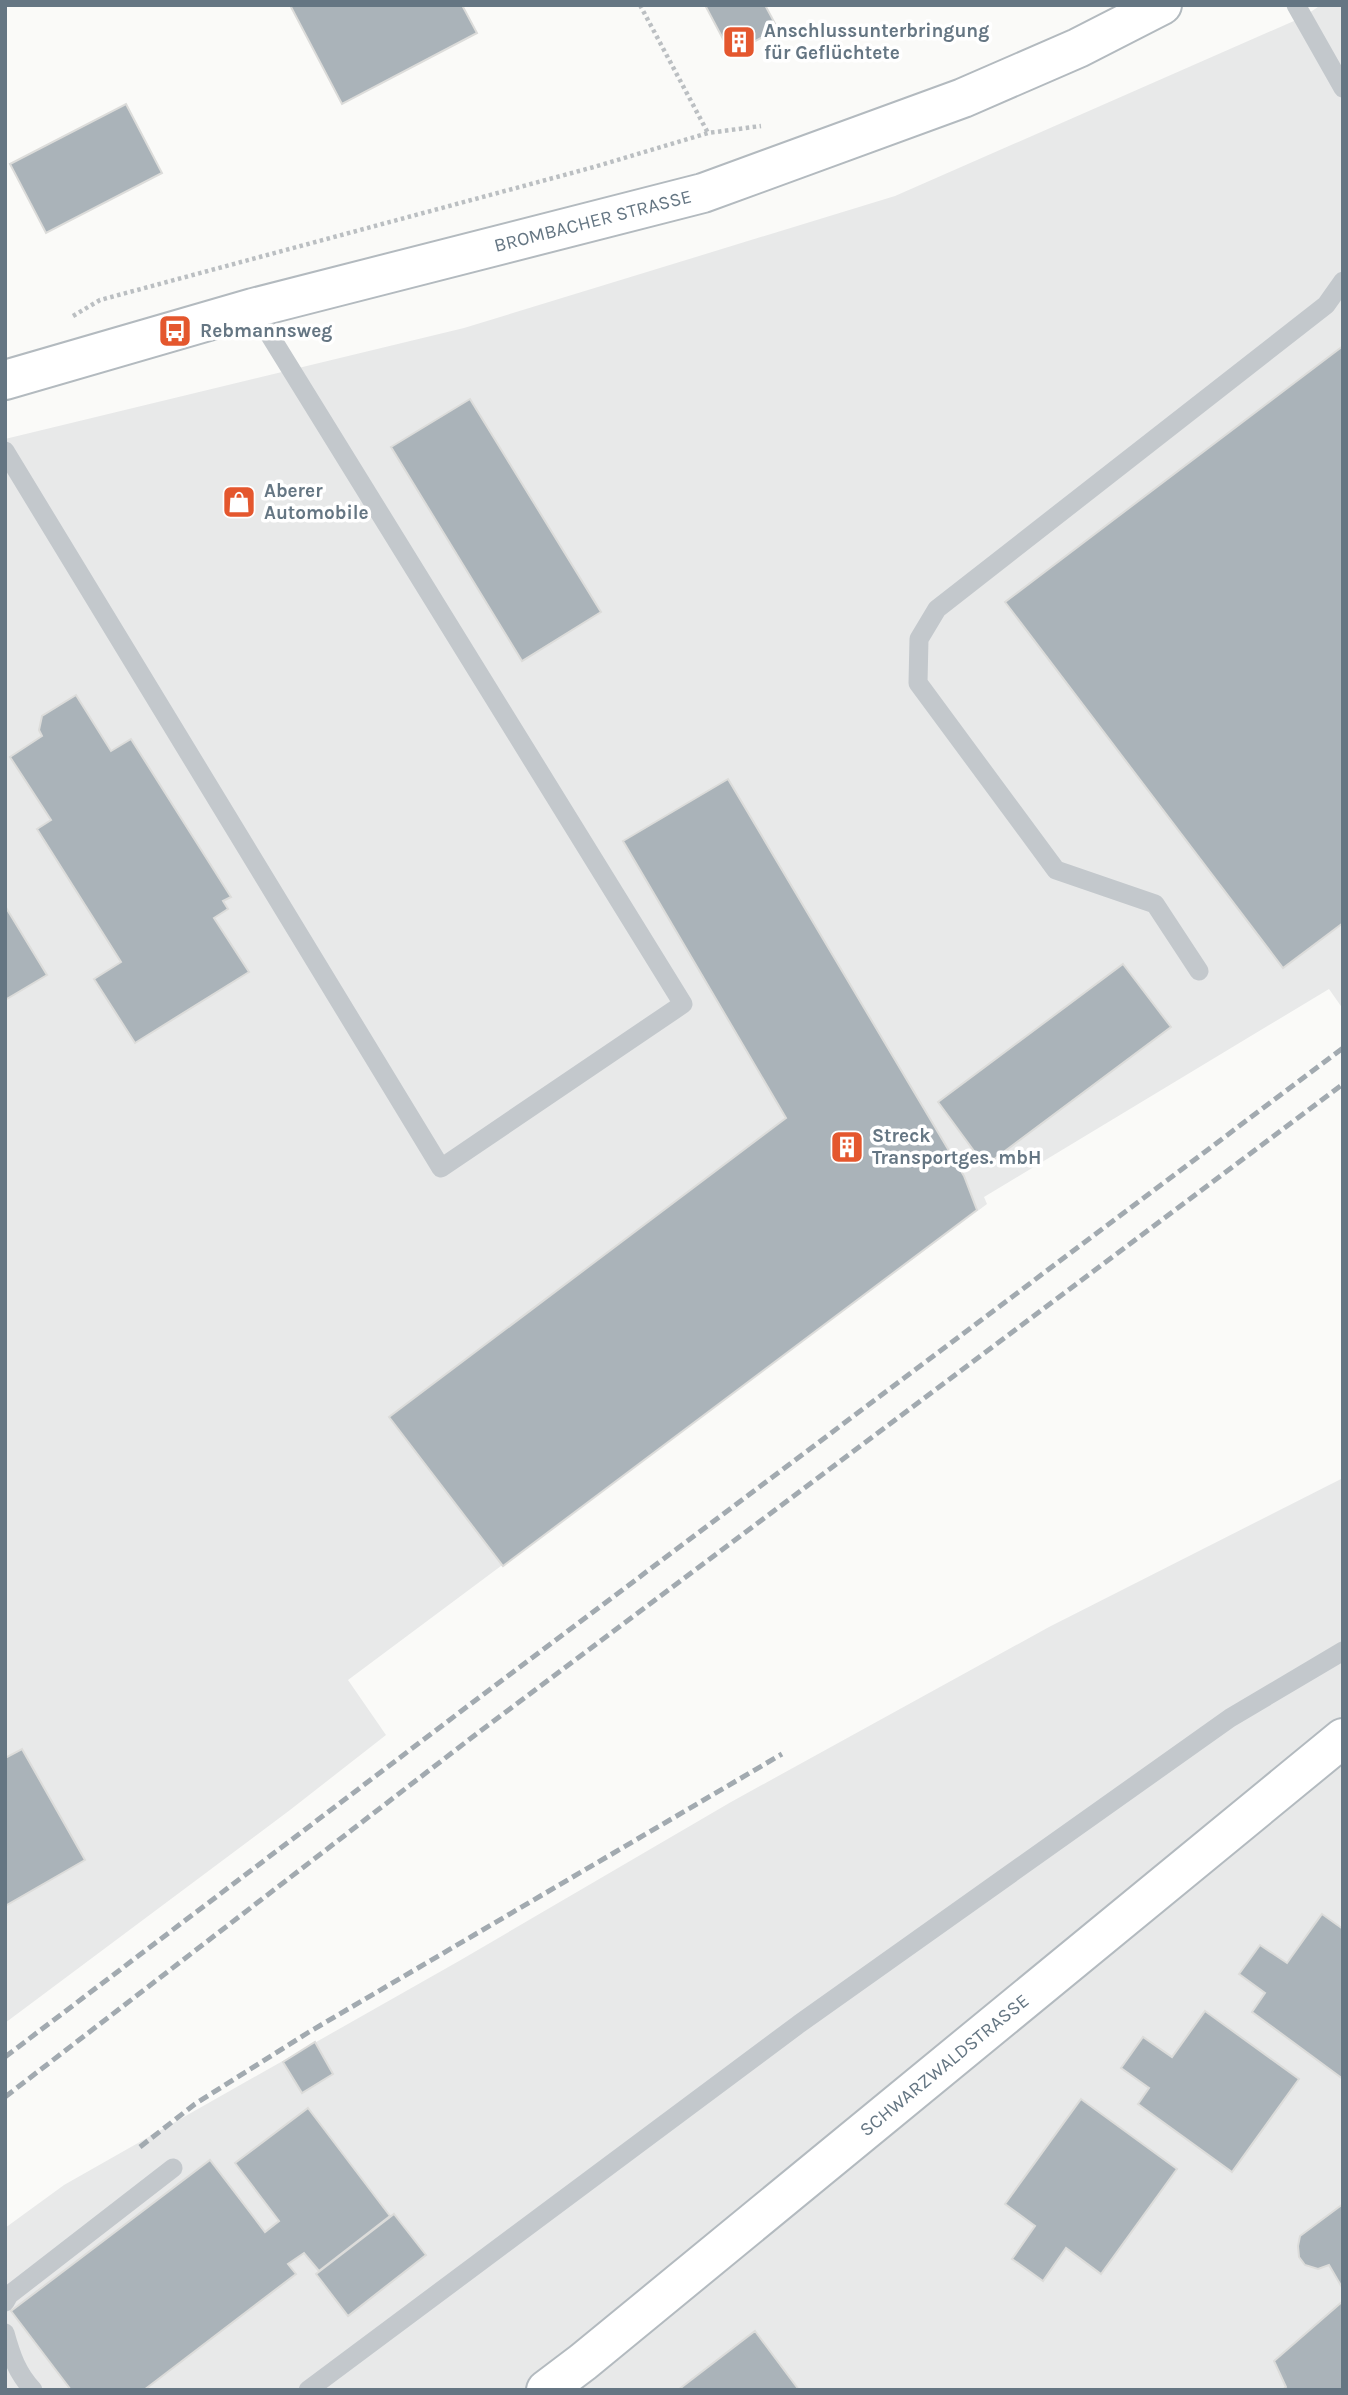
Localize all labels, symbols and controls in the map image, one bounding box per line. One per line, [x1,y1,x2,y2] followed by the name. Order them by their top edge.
[764,20,989,64] place label: Anschlussunterbringung für Geflüchtete
[720,23,758,61] building icon: Anschlussunterbringung für Geflüchtete
[492,185,694,257] street label: BROMBACHER STRASSE
[156,312,194,350] bus stop icon: Rebmannsweg
[200,320,332,342] place label: Rebmannsweg
[264,480,369,524] place label: Aberer Automobile
[220,483,258,521] shop icon: Aberer Automobile
[872,1125,1041,1169] place label: Streck Transportges. mbH
[828,1128,866,1166] building icon: Streck Transportges. mbH
[855,1989,1033,2141] street label: SCHWARZWALDSTRASSE

